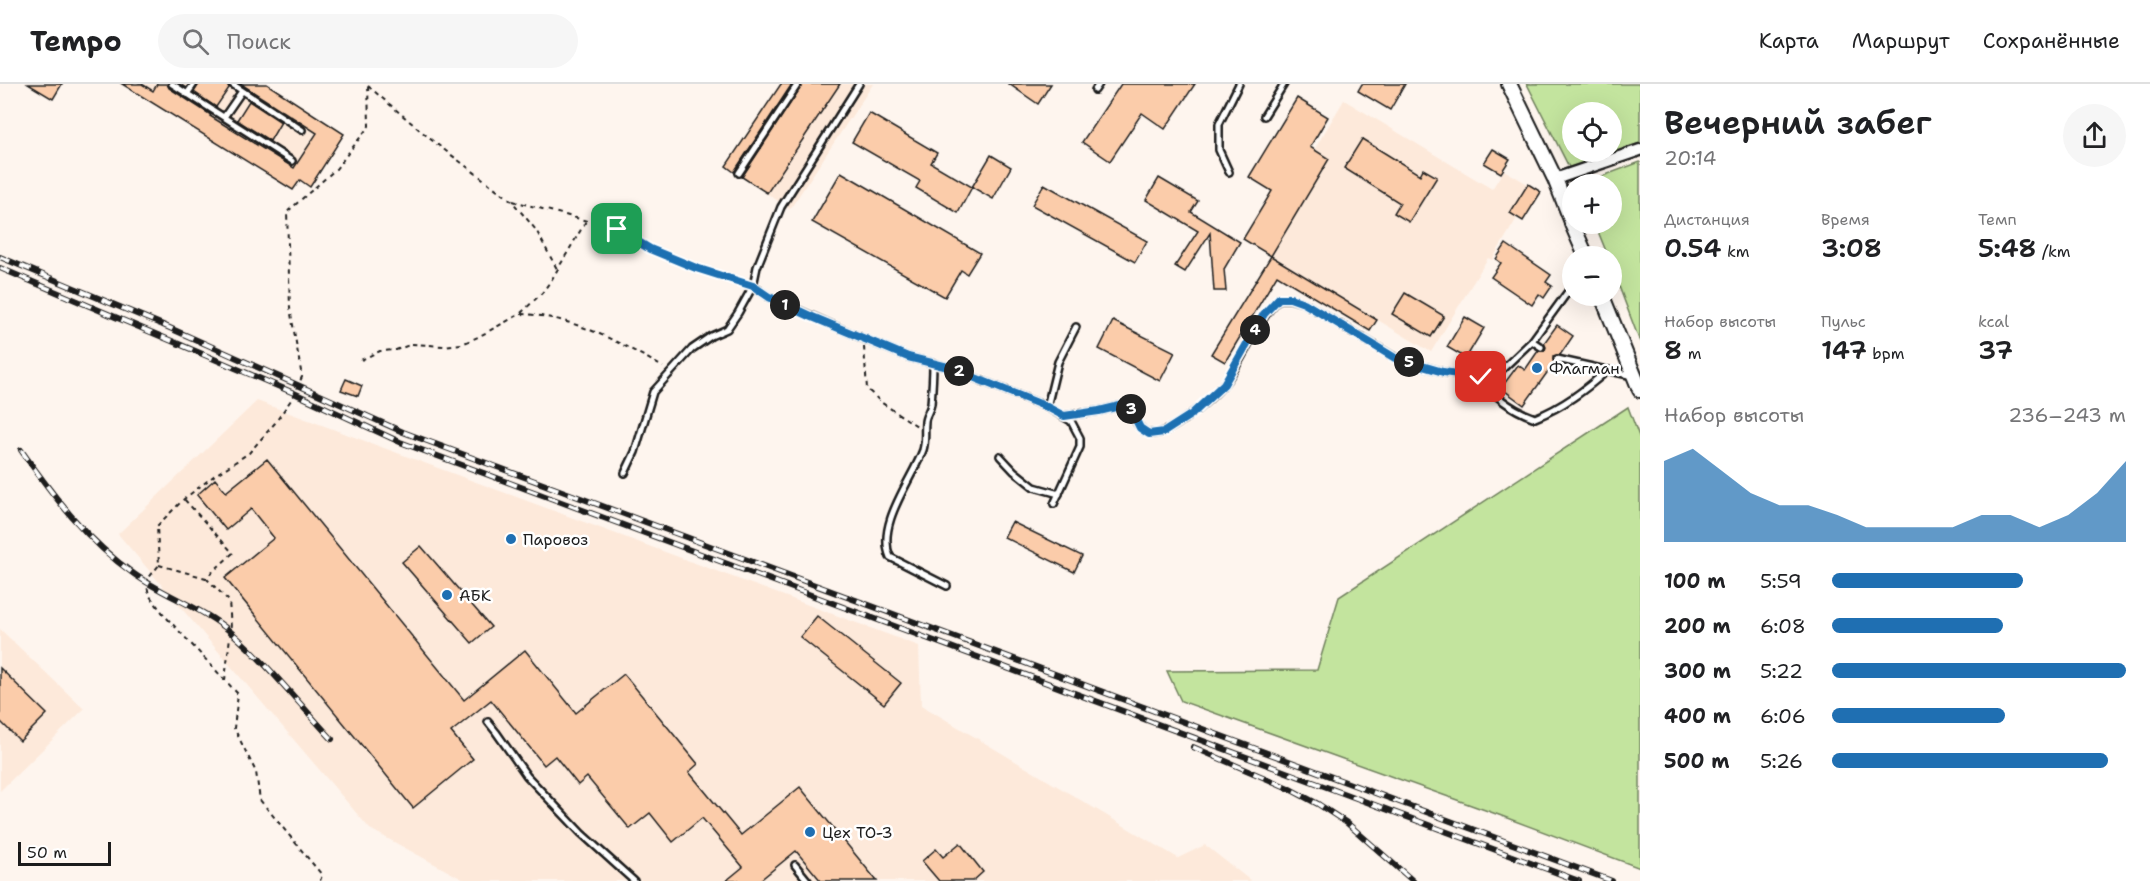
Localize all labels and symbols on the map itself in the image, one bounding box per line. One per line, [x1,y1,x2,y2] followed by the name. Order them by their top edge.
[591,203,642,254] pin
[770,290,800,320] pin: 1
[1240,315,1270,345] pin: 4
[1394,347,1424,377] pin: 5
[1455,351,1506,402] pin
[944,356,974,386] pin: 2
[1549,358,1620,379] place label: Флагман
[1530,361,1544,375] marker: Флагман
[1116,394,1146,424] pin: 3
[523,529,588,550] place label: Паровоз
[504,532,518,546] marker: Паровоз
[459,585,492,606] place label: АБК
[440,588,454,602] marker: АБК
[822,822,893,843] place label: Цех ТО-3
[803,825,817,839] marker: Цех ТО-3
[18,839,111,866] scale bar

